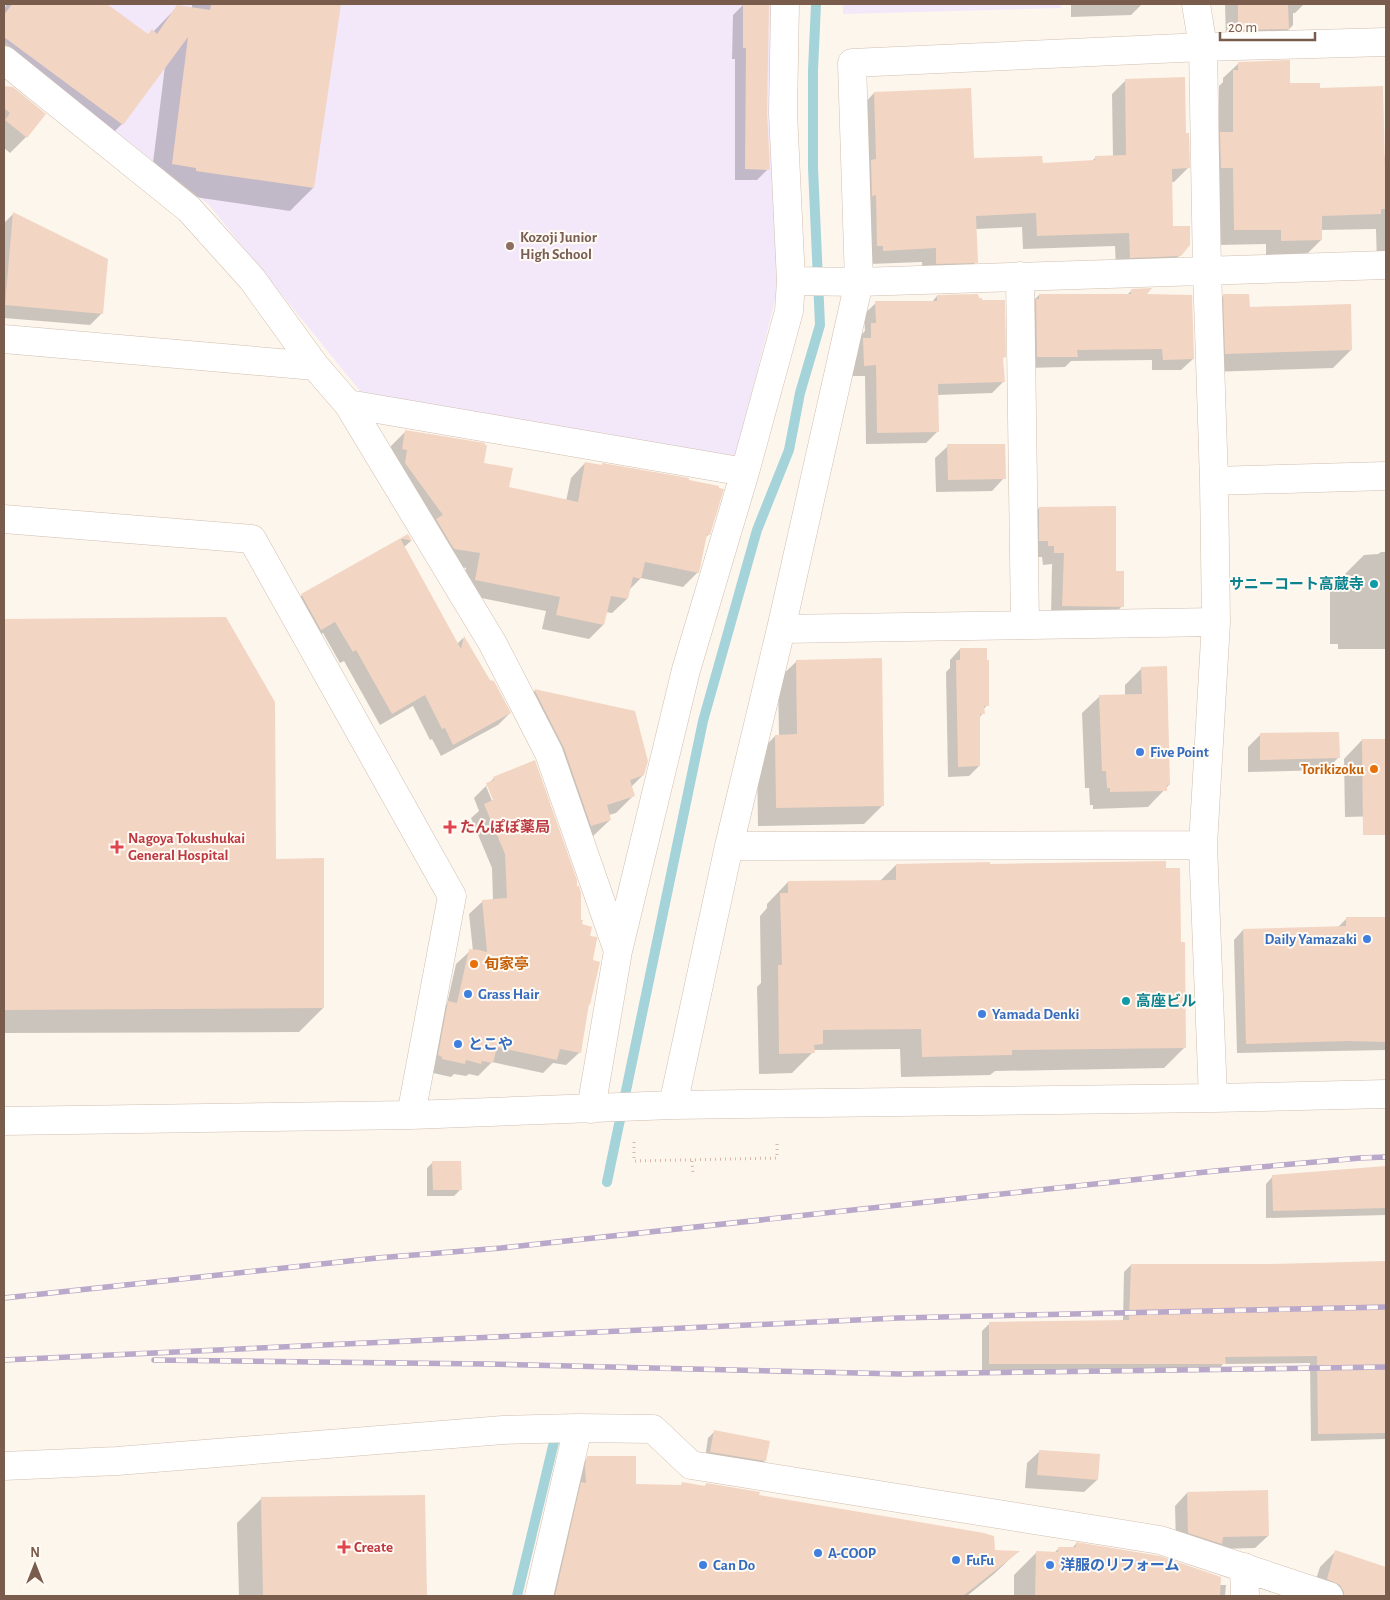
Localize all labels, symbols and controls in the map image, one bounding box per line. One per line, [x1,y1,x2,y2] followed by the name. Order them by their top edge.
[1220,10,1315,42] scale bar
[1228,20,1257,35] text: 20 m
[520,230,598,262] place label: Kozoji Junior High School
[504,240,516,252] marker: Kozoji Junior High School
[1229,576,1364,592] place label: サニーコート高蔵寺
[1368,578,1380,590] marker: サニーコート高蔵寺
[1150,745,1209,760] place label: Five Point
[1134,746,1146,758] marker: Five Point
[1301,762,1364,777] place label: Torikizoku
[1368,763,1380,775] marker: Torikizoku
[460,819,550,835] place label: たんぽぽ薬局
[444,821,456,833] marker: たんぽぽ薬局
[128,831,245,863] place label: Nagoya Tokushukai General Hospital
[110,840,124,854] marker: Nagoya Tokushukai General Hospital
[1264,932,1357,947] place label: Daily Yamazaki
[1361,933,1373,945] marker: Daily Yamazaki
[484,956,529,972] place label: 旬家亭
[468,958,480,970] marker: 旬家亭
[478,987,540,1002] place label: Grass Hair
[462,988,474,1000] marker: Grass Hair
[1136,993,1196,1009] place label: 高座ビル
[1120,995,1132,1007] marker: 高座ビル
[992,1007,1079,1022] place label: Yamada Denki
[976,1008,988,1020] marker: Yamada Denki
[468,1036,513,1052] place label: とこや
[452,1038,464,1050] marker: とこや
[10,1540,60,1590] north arrow
[354,1540,393,1555] place label: Create
[338,1541,350,1553] marker: Create
[30,1546,40,1560] text: N
[828,1546,877,1561] place label: A-COOP
[812,1547,824,1559] marker: A-COOP
[966,1553,994,1568] place label: FuFu
[950,1554,962,1566] marker: FuFu
[1060,1557,1180,1573] place label: 洋服のリフォーム
[713,1558,755,1573] place label: Can Do
[697,1559,709,1571] marker: Can Do
[1044,1559,1056,1571] marker: 洋服のリフォーム

